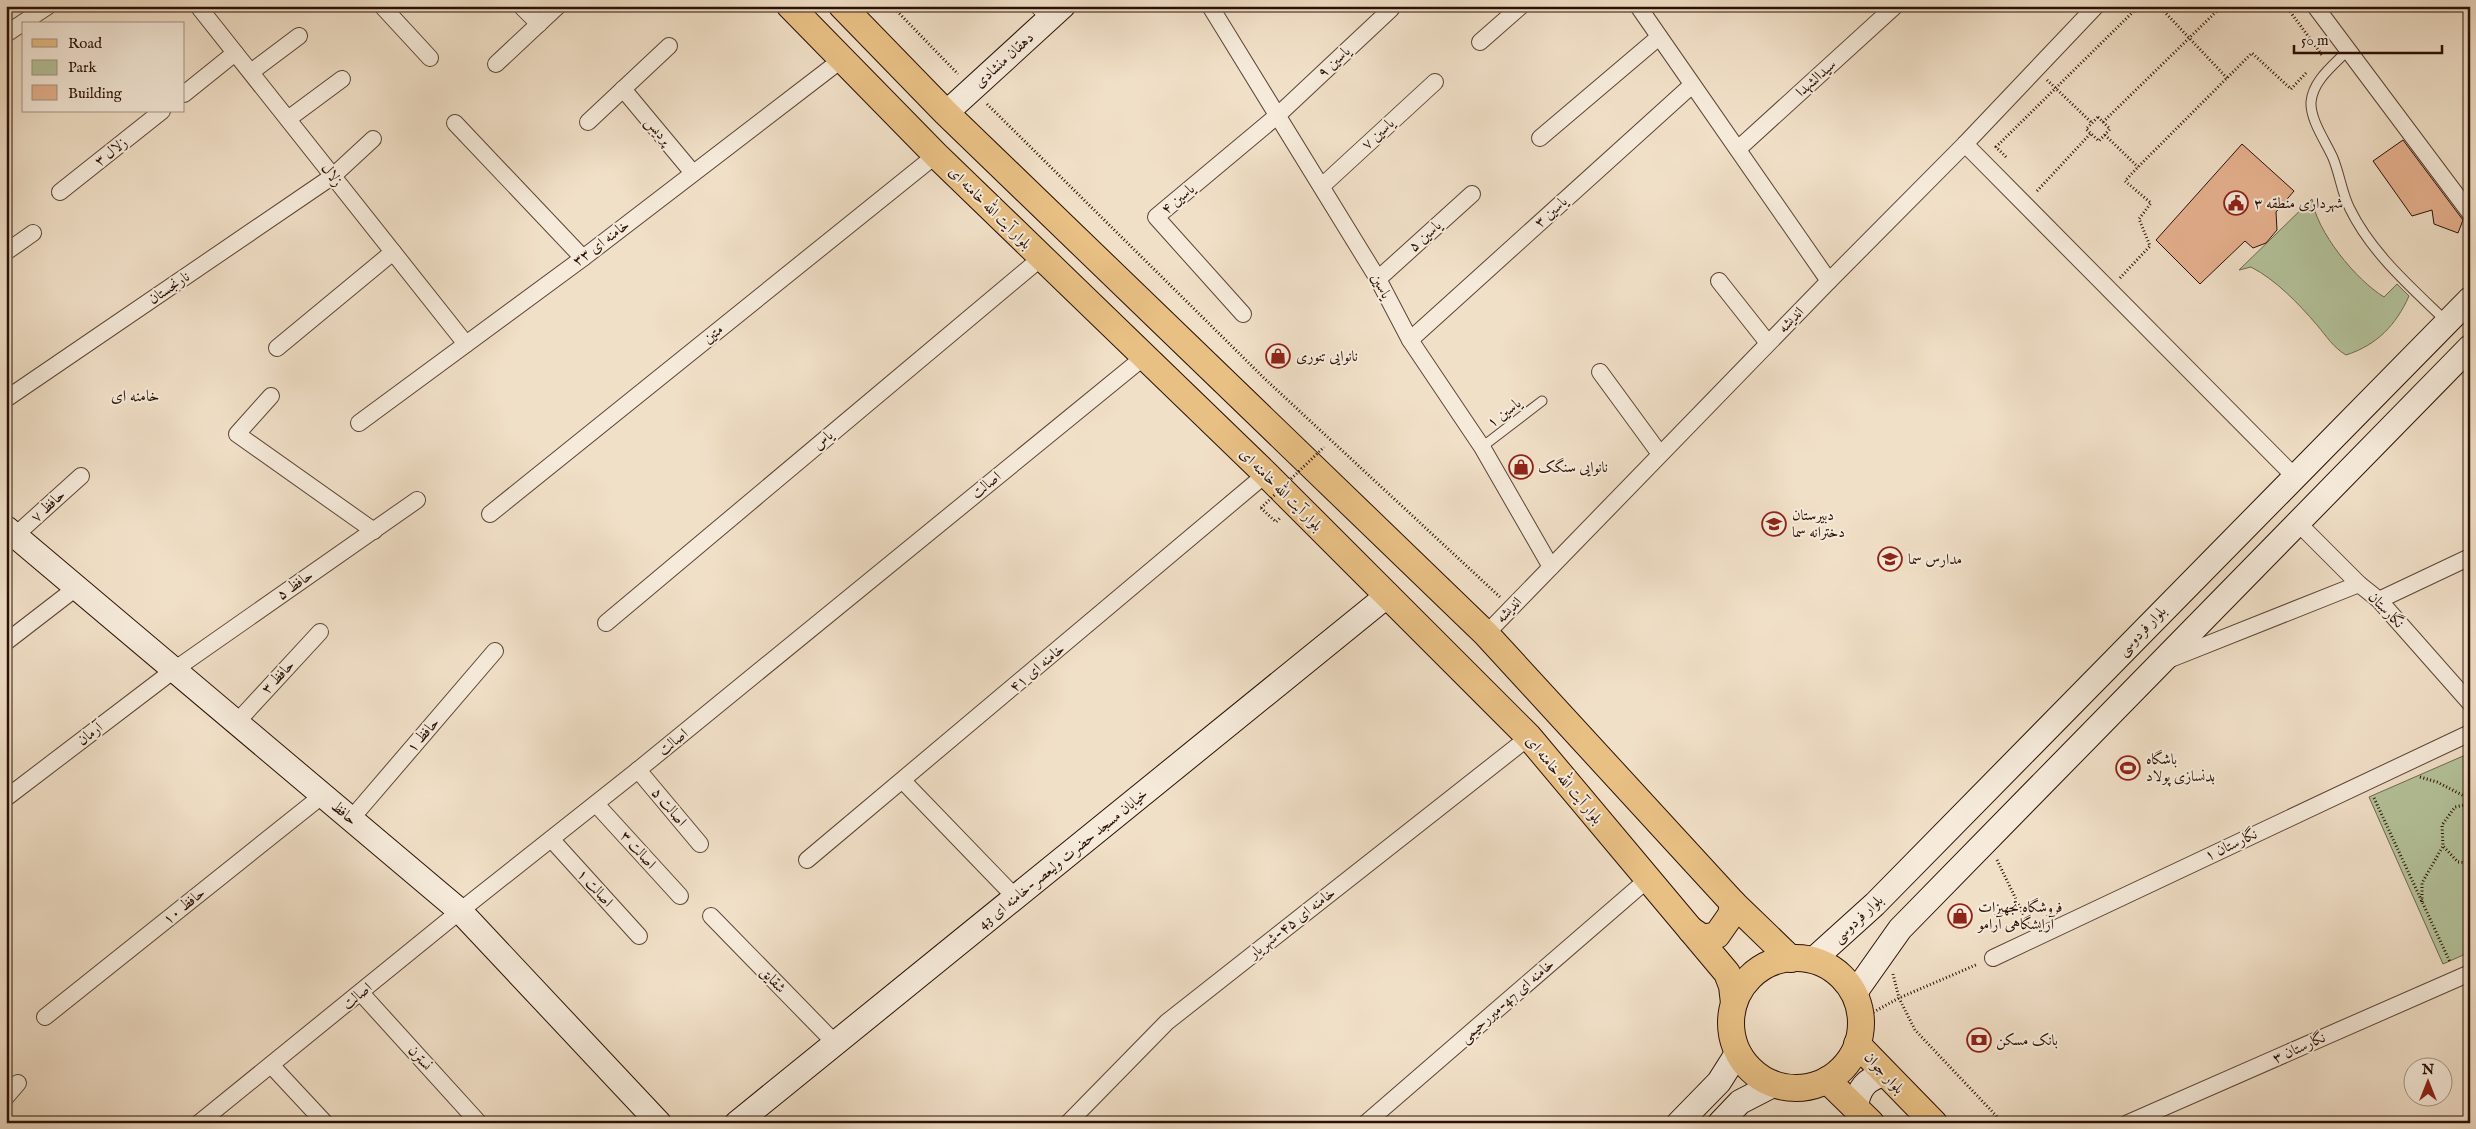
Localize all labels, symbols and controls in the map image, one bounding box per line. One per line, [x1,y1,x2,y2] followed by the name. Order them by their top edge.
[22,22,185,112] legend
[2294,22,2441,54] scale bar
[970,28,1038,92] street label: دهقان منشادی
[2301,31,2329,50] text: 50 m
[68,34,103,53] text: Road
[1314,41,1355,82] street label: یاسین ۹
[1792,55,1840,101] street label: سیدالشهدا
[68,58,98,77] text: Park
[68,84,123,103] text: Building
[641,113,676,150] street label: پردیس
[1358,113,1399,154] street label: یاسین ۷
[91,133,131,171] street label: ۳ زلال
[317,159,347,191] street label: زلال
[944,160,1038,254] street label: بلوار آیت الله خامنه ای
[1157,179,1200,219] street label: یاسین ۴
[2223,190,2249,216] public building icon: شهرداری منطقه ۳
[1530,191,1572,232] street label: یاسین ۳
[2254,194,2343,213] place label: شهرداری منطقه ۳
[569,215,633,271] street label: خامنه ای ۳۳
[1404,215,1446,256] street label: یاسین ۵
[145,267,194,309] street label: نارنجستان
[1366,270,1396,303] street label: یاسین
[1774,303,1808,337] street label: اندیشه
[699,320,727,348] street label: متین
[1265,343,1291,369] shop icon: نانوایی تنوری
[1296,347,1358,366] place label: نانوایی تنوری
[111,387,159,407] district label: خامنه ای
[1483,393,1526,432] street label: یاسین ۱
[809,425,838,454] street label: یاس
[1235,442,1329,536] street label: بلوار آیت الله خامنه ای
[1508,454,1534,480] shop icon: نانوایی سنگک
[1538,457,1608,477] place label: نانوایی سنگک
[967,467,1005,503] street label: اصالت
[27,485,69,527] street label: حافظ ۷
[1792,506,1845,542] place label: دبیرستان دخترانه سما
[1761,511,1787,537] school or university icon: دبیرستان دخترانه سما
[1877,546,1903,572] school or university icon: مدارس سما
[1908,550,1962,569] place label: مدارس سما
[273,566,317,604] street label: حافظ ۵
[2364,587,2409,632] street label: نگارستان
[1492,593,1526,627] street label: اندیشه
[2113,602,2171,661] street label: بلوار فردوسی
[1005,639,1069,697] street label: خامنه ای ۴۱
[257,656,299,698] street label: حافظ ۳
[403,714,443,756] street label: حافظ ۱
[73,717,108,750] street label: آرمان
[654,724,692,760] street label: اصالت
[1521,730,1609,828] street label: بلوار آیت الله خامنه ای
[2146,749,2215,787] place label: باشگاه بدنسازی پولاد
[2115,755,2141,781] sports icon: باشگاه بدنسازی پولاد
[647,784,691,830] street label: اصالت ۵
[974,784,1152,934] street label: خیابان مسجد حضرت ولیعصر-خامنه ای 43
[327,797,361,829] street label: حافظ
[2201,824,2260,865] street label: نگارستان ۱
[616,827,660,873] street label: اصالت ۳
[573,865,617,911] street label: اصالت ۱
[159,883,209,929] street label: حافظ ۱۰
[1243,883,1339,964] street label: خامنه ای ۴۵-شهریار
[1829,891,1888,948] street label: بلوار فردوسی
[1976,897,2063,934] place label: فروشگاه تجهیزات آرایشگاهی آرامو
[1947,903,1973,929] shop icon: فروشگاه تجهیزات آرایشگاهی آرامو
[1456,955,1559,1048] street label: خامنه ای 47-میررحیمی
[756,963,790,997] street label: شقایق
[338,978,376,1014] street label: اصالت
[1966,1027,1992,1053] bank icon: بانک مسکن
[2269,1027,2328,1068] street label: نگارستان ۳
[1996,1031,2058,1050] place label: بانک مسکن
[404,1041,436,1075] street label: نسترن
[1860,1048,1908,1098] street label: بلوار جوان
[2404,1056,2454,1106] north arrow
[2421,1061,2434,1079] text: N

